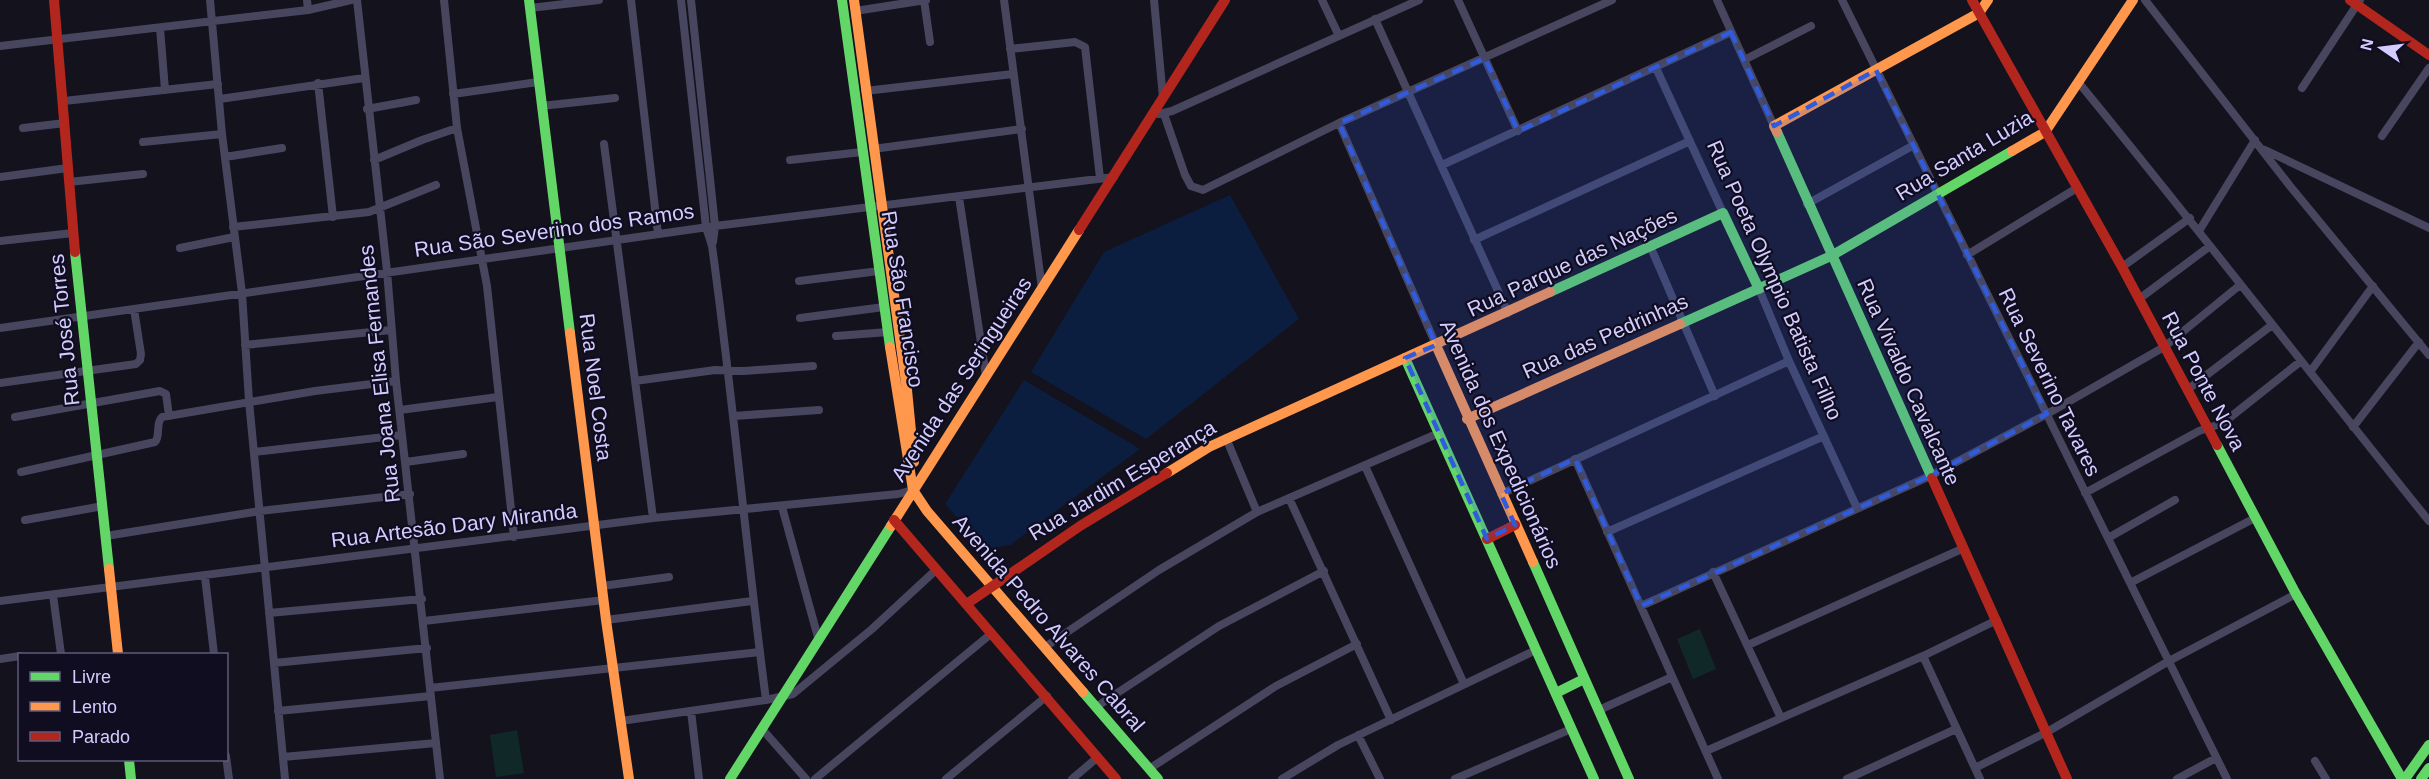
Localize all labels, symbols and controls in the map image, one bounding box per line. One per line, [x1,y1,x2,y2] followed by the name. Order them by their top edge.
[2351,18,2411,78] north arrow
[2357,37,2377,52] text: N
[1892,105,2037,205] street label: Rua Santa Luzia
[1703,137,1847,423] street label: Rua Poeta Olympio Batista Filho
[413,199,695,261] street label: Rua São Severino dos Ramos
[1463,203,1681,321] street label: Rua Parque das Nações
[878,209,928,389] street label: Rua São Francisco
[354,244,404,504] street label: Rua Joana Elisa Fernandes
[45,253,83,407] street label: Rua José Torres
[886,273,1036,485] street label: Avenida das Seringueiras
[1853,275,1965,489] street label: Rua Vivaldo Cavalcante
[1994,284,2106,480] street label: Rua Severino Tavares
[1519,289,1691,383] street label: Rua das Pedrinhas
[2158,308,2250,455] street label: Rua Ponte Nova
[576,312,616,462] street label: Rua Noel Costa
[1436,316,1566,572] street label: Avenida dos Expedicionários
[1025,415,1220,545] street label: Rua Jardim Esperança
[330,498,579,551] street label: Rua Artesão Dary Miranda
[949,510,1149,736] street label: Avenida Pedro Alvares Cabral
[18,653,228,761] legend
[72,667,111,687] text: Livre
[72,697,117,717] text: Lento
[72,727,130,747] text: Parado

